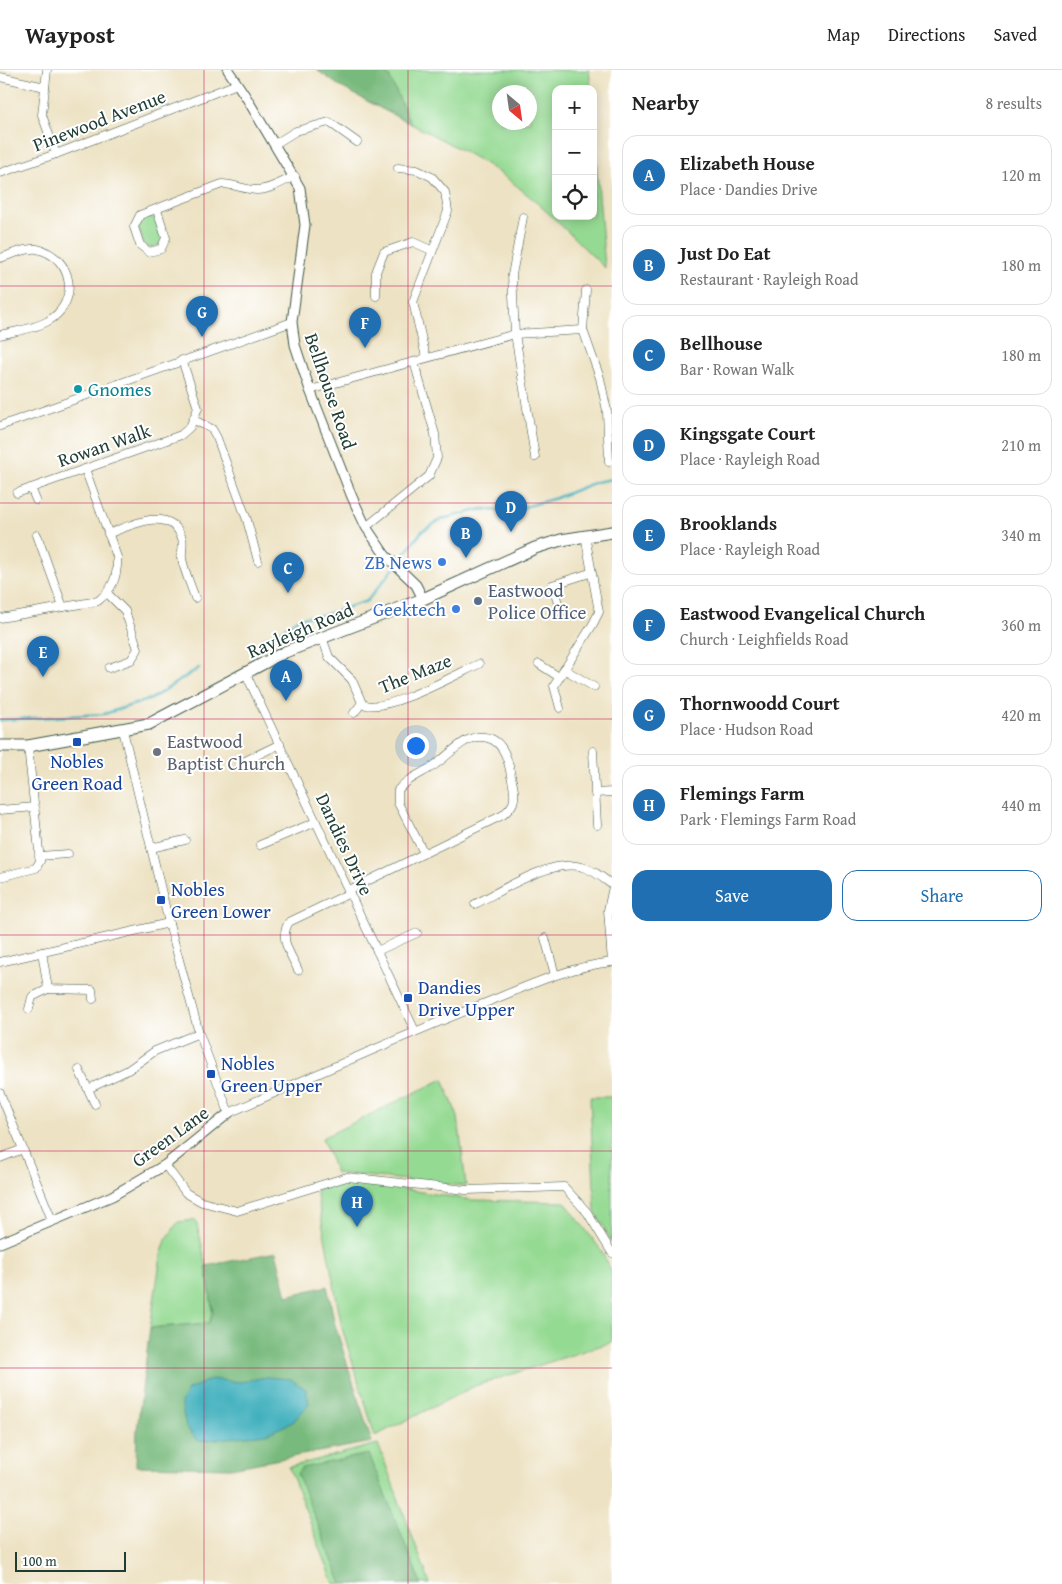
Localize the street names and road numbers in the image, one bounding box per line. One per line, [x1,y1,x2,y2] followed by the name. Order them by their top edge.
[28,82,170,158] street label: Pinewood Avenue
[298,329,364,454] street label: Bellhouse Road
[54,416,155,474] street label: Rowan Walk
[243,595,358,665] street label: Rayleigh Road
[374,646,456,700] street label: The Maze
[309,788,381,900] street label: Dandies Drive
[126,1098,214,1174] street label: Green Lane

